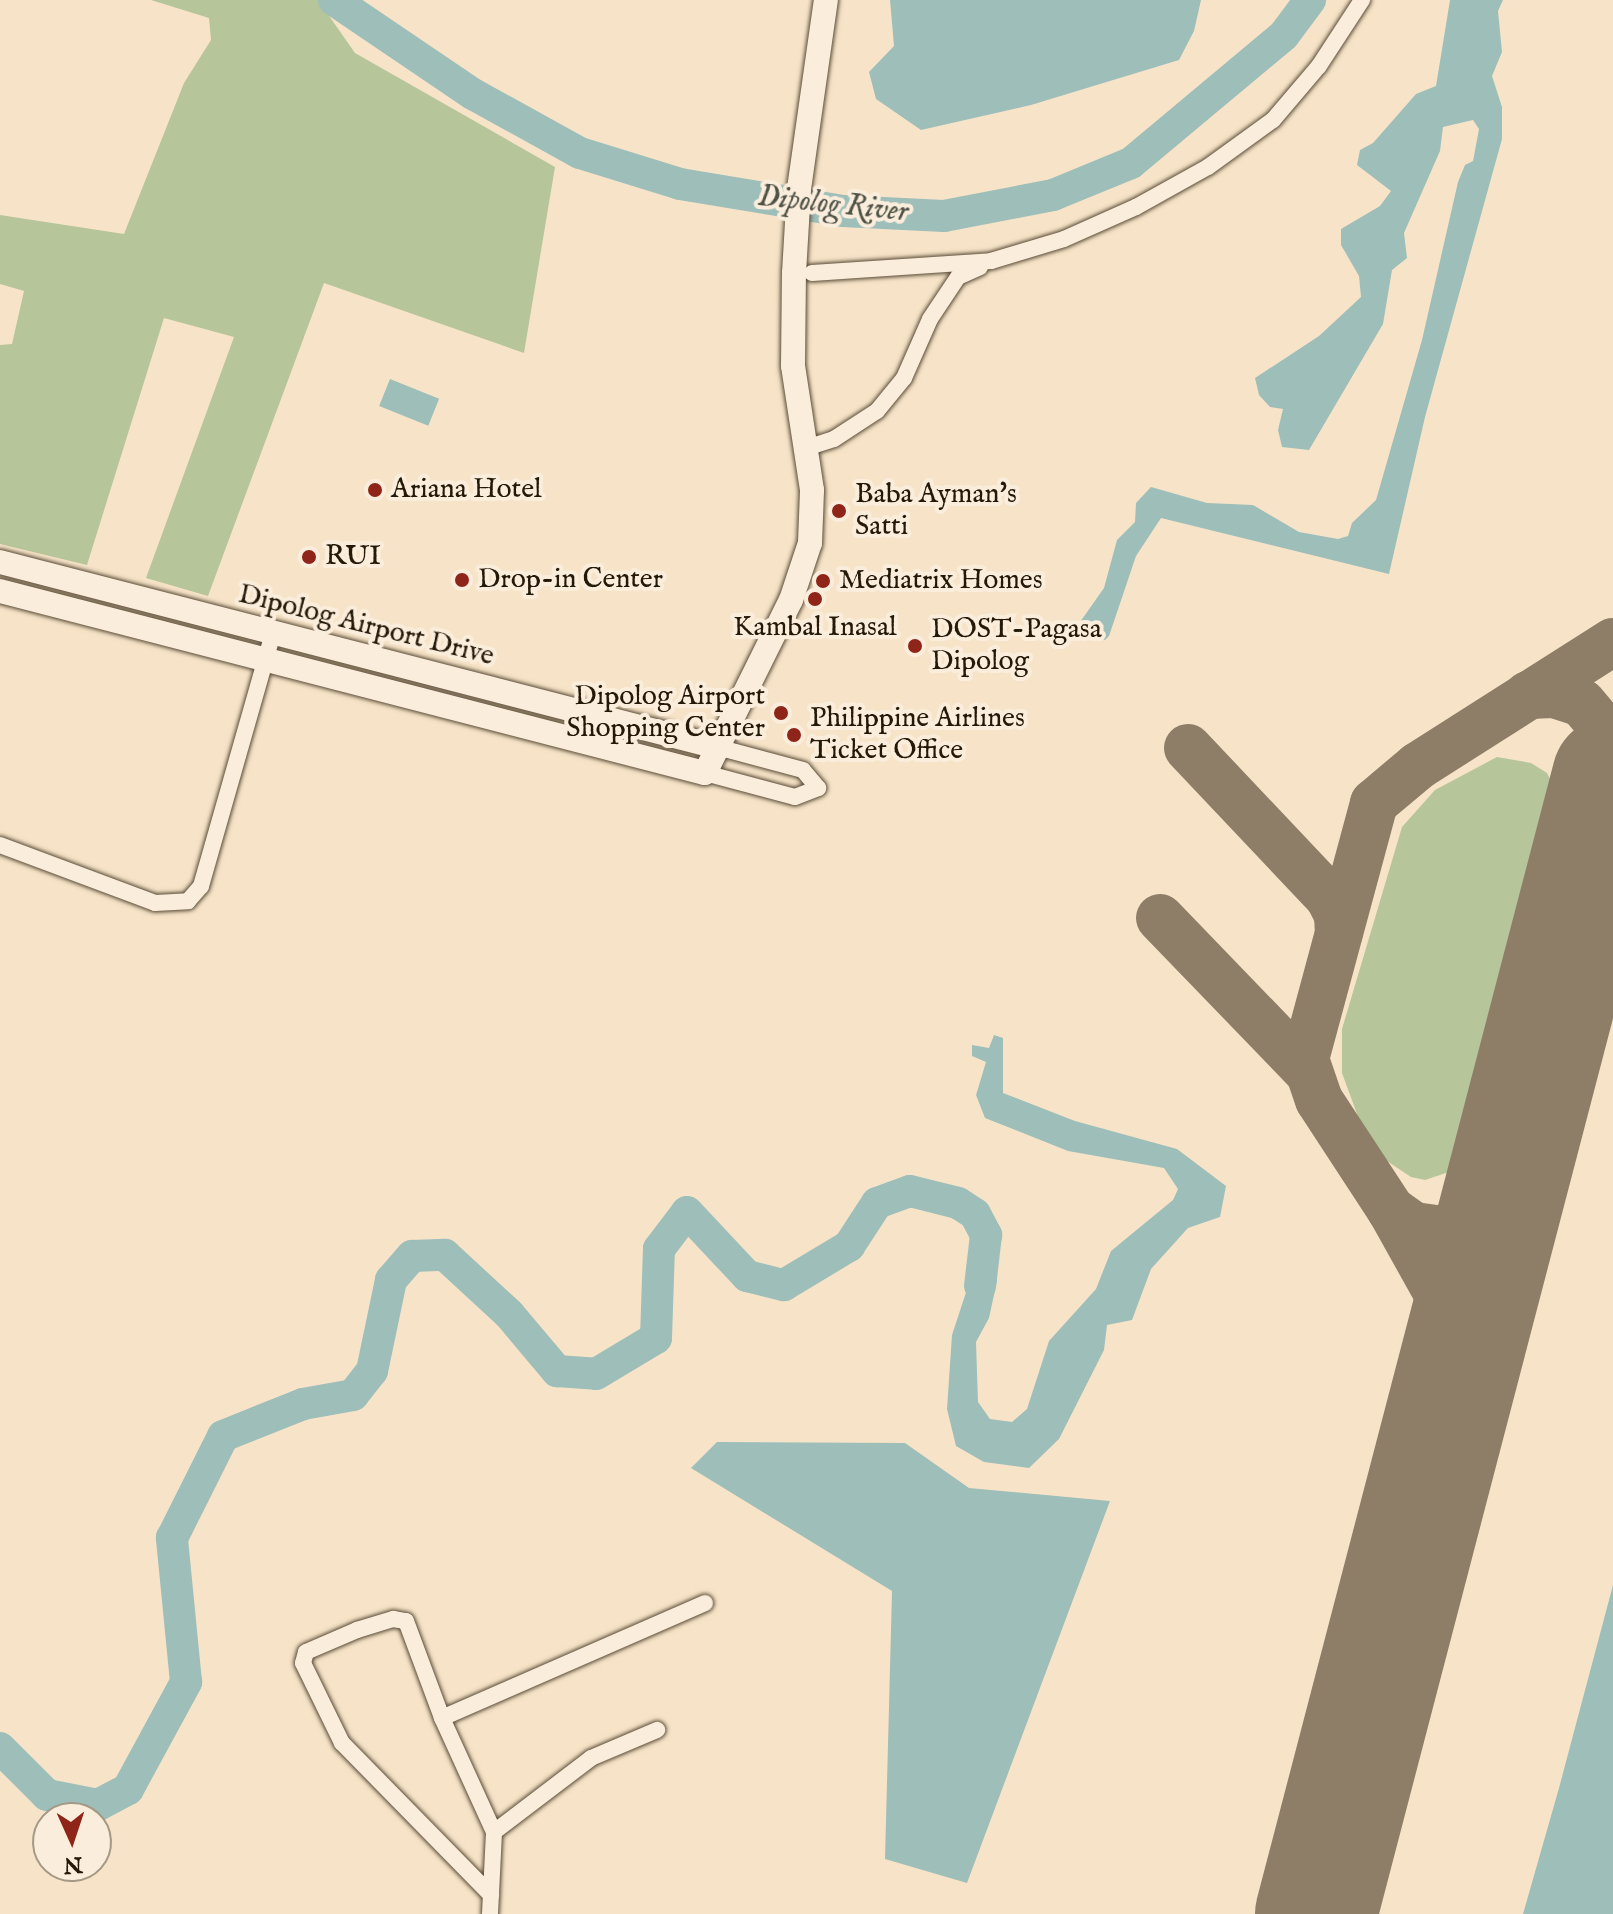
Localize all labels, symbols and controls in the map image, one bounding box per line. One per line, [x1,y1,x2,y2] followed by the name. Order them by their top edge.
[756,179,910,231] water label: Dipolog River
[391,473,542,507] place label: Ariana Hotel
[855,478,1017,544] place label: Baba Ayman's Satti
[366,481,384,499] marker: Ariana Hotel
[830,502,848,520] marker: Baba Ayman's Satti
[325,540,381,574] place label: RUI
[300,548,318,566] marker: RUI
[478,563,663,597] place label: Drop-in Center
[839,564,1043,598] place label: Mediatrix Homes
[453,571,471,589] marker: Drop-in Center
[814,572,832,590] marker: Mediatrix Homes
[235,578,497,674] street label: Dipolog Airport Drive
[806,590,824,608] marker: Kambal Inasal
[733,611,897,645] place label: Kambal Inasal
[931,613,1102,679] place label: DOST-Pagasa Dipolog
[906,637,924,655] marker: DOST-Pagasa Dipolog
[566,680,765,746] place label: Dipolog Airport Shopping Center
[810,702,1025,768] place label: Philippine Airlines Ticket Office
[772,704,790,722] marker: Dipolog Airport Shopping Center
[785,726,803,744] marker: Philippine Airlines Ticket Office
[32,1802,112,1882] north arrow
[63,1849,83,1878] text: N

